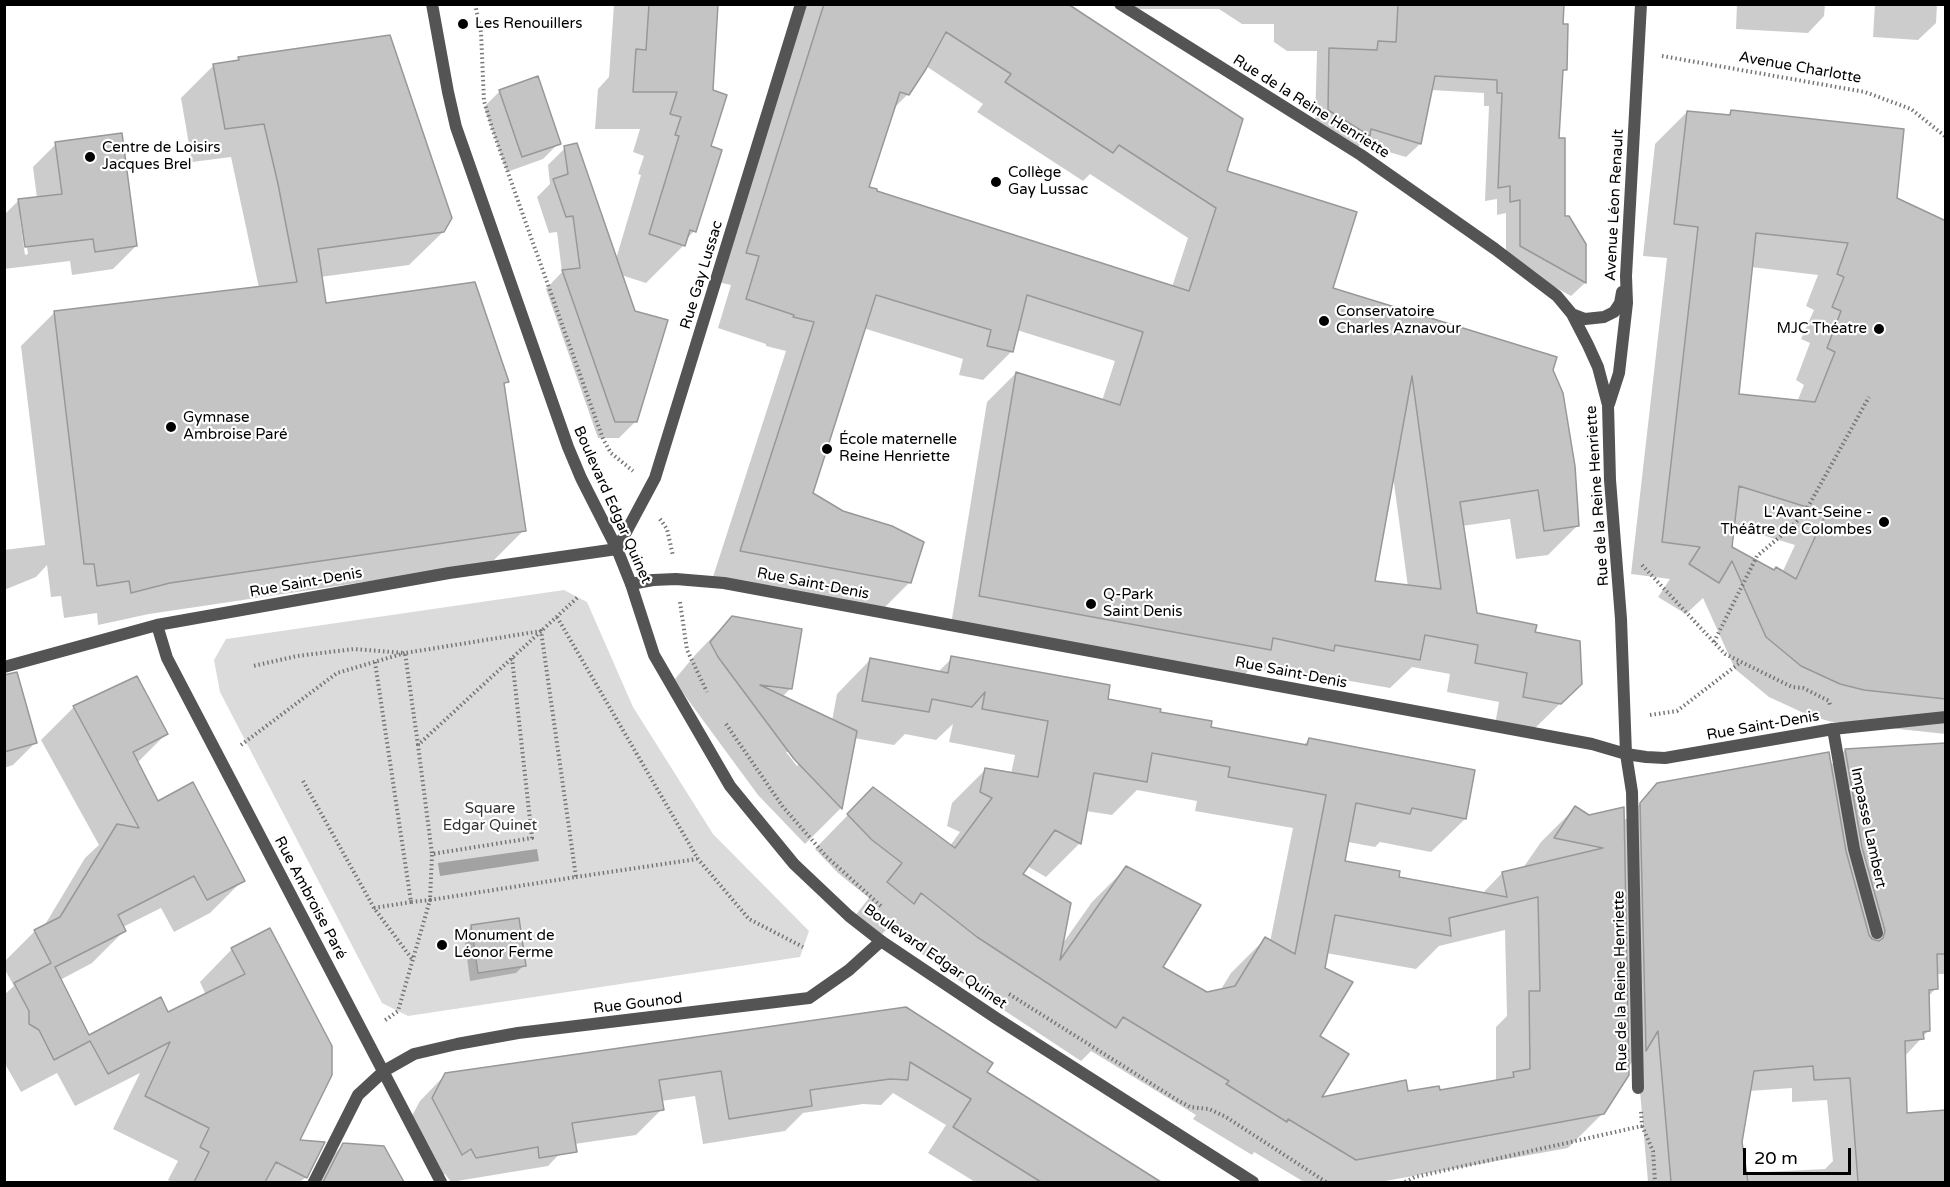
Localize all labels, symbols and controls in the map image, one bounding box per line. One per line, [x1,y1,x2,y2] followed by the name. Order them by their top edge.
[475,15,582,33] place label: Les Renouillers
[456,17,470,31] marker: Les Renouillers
[1737,48,1863,88] street label: Avenue Charlotte
[1229,51,1393,163] street label: Rue de la Reine Henriette
[1602,129,1628,281] street label: Avenue Léon Renault
[102,139,220,174] place label: Centre de Loisirs Jacques Brel
[83,150,97,164] marker: Centre de Loisirs Jacques Brel
[1008,164,1088,199] place label: Collège Gay Lussac
[989,175,1003,189] marker: Collège Gay Lussac
[677,219,727,331] street label: Rue Gay Lussac
[1336,303,1461,338] place label: Conservatoire Charles Aznavour
[1317,314,1331,328] marker: Conservatoire Charles Aznavour
[1777,320,1867,338] place label: MJC Théatre
[1872,322,1886,336] marker: MJC Théatre
[1583,405,1613,587] street label: Rue de la Reine Henriette
[183,409,287,444] place label: Gymnase Ambroise Paré
[164,420,178,434] marker: Gymnase Ambroise Paré
[569,423,655,587] street label: Boulevard Edgar Quinet
[839,431,957,466] place label: École maternelle Reine Henriette
[820,442,834,456] marker: École maternelle Reine Henriette
[1721,504,1872,539] place label: L'Avant-Seine - Théâtre de Colombes
[1877,515,1891,529] marker: L'Avant-Seine - Théâtre de Colombes
[248,564,364,602] street label: Rue Saint-Denis
[755,564,871,604] street label: Rue Saint-Denis
[1103,586,1183,621] place label: Q-Park Saint Denis
[1084,597,1098,611] marker: Q-Park Saint Denis
[1233,653,1349,693] street label: Rue Saint-Denis
[1705,707,1821,745] street label: Rue Saint-Denis
[1846,766,1890,890] street label: Impasse Lambert
[443,800,537,835] park label: Square Edgar Quinet
[270,833,350,963] street label: Rue Ambroise Paré
[1610,890,1632,1072] street label: Rue de la Reine Henriette
[860,901,1010,1013] street label: Boulevard Edgar Quinet
[454,927,554,962] place label: Monument de Léonor Ferme
[435,938,449,952] marker: Monument de Léonor Ferme
[592,990,684,1018] street label: Rue Gounod
[1746,1136,1854,1174] scale bar
[1754,1147,1798,1169] text: 20 m

